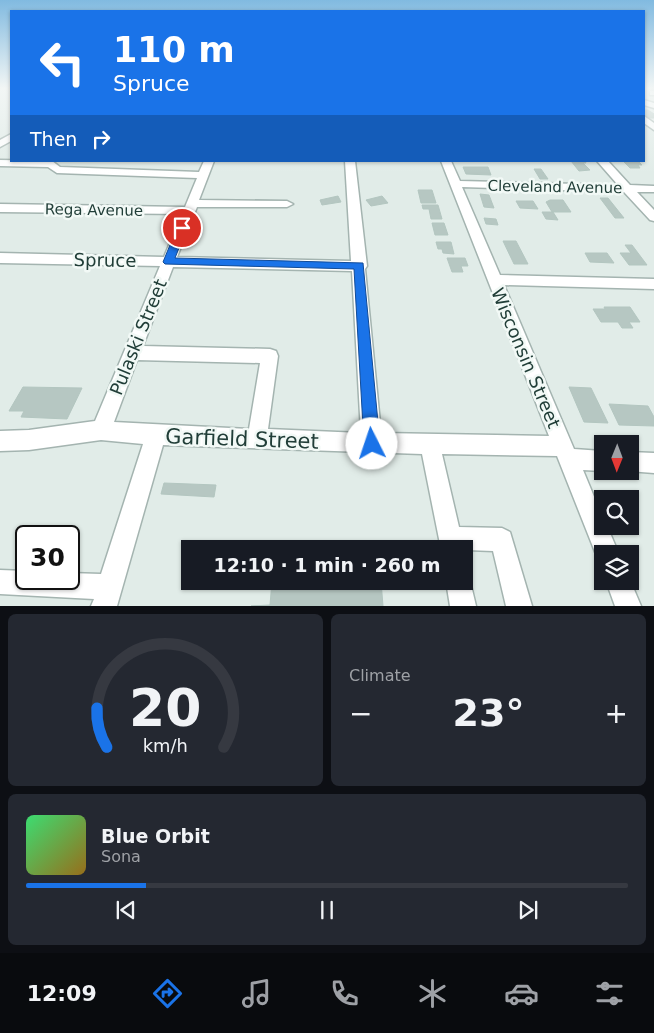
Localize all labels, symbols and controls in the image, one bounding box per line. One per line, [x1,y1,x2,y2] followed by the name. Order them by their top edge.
[30,30,95,95] icon: left
[113,30,235,70] text: 110 m
[113,71,190,96] text: Spruce
[87,125,115,153] icon: right
[30,128,77,150] text: Then
[487,177,623,197] street label: Cleveland Avenue
[45,200,143,220] street label: Rega Avenue
[161,207,203,249] pin
[168,214,196,242] icon: arrive
[74,249,136,271] street label: Spruce
[105,276,171,398] street label: Pulaski Street
[487,285,565,431] street label: Wisconsin Street
[345,417,397,469] position arrow
[165,424,319,454] street label: Garfield Street
[594,435,639,480] north arrow
[594,435,639,590] map controls
[594,490,639,535] button: search
[15,525,80,590] speed limit sign: 30
[594,545,639,590] button: layers
[213,554,441,576] text: 12:10 · 1 min · 260 m
[349,666,411,685] text: Climate
[129,678,202,738] text: 20
[453,691,524,735] text: 23°
[349,697,372,730] text: −
[605,697,628,730] text: +
[143,735,188,756] text: km/h
[101,825,210,847] text: Blue Orbit
[101,847,141,866] text: Sona
[112,896,140,924] icon: previous
[313,896,341,924] icon: pause
[514,896,542,924] icon: next
[150,976,185,1011] icon: directions
[239,976,274,1011] icon: music
[327,976,362,1011] icon: phone
[415,976,450,1011] icon: climate
[504,976,539,1011] icon: car
[592,976,627,1011] icon: filters
[27,981,97,1006] text: 12:09

